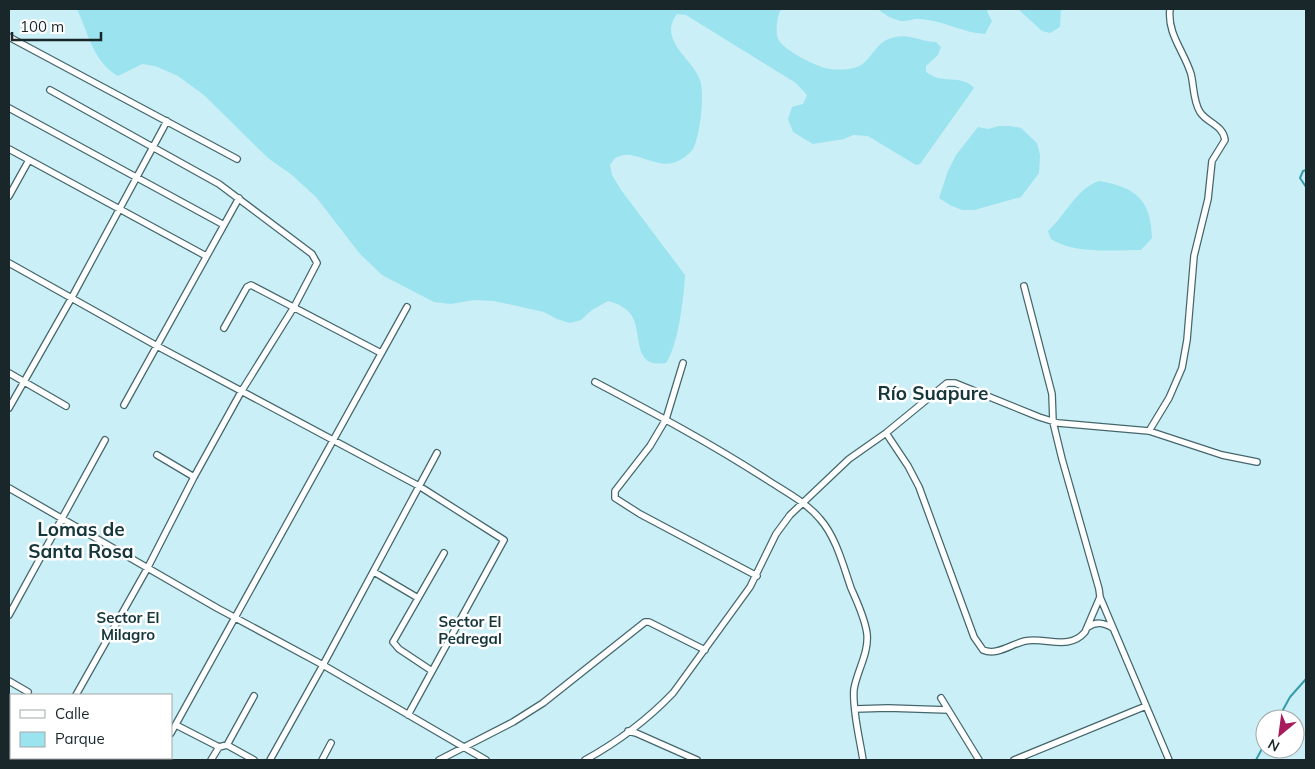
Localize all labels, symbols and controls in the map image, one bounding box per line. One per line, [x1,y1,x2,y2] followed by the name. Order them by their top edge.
[12,10,101,42] scale bar
[20,17,64,36] text: 100 m
[878,381,988,405] district label: Río Suapure
[28,517,134,563] district label: Lomas de Santa Rosa
[97,608,159,644] district label: Sector El Milagro
[438,612,502,648] district label: Sector El Pedregal
[10,694,172,759] legend
[55,704,89,723] text: Calle
[1255,709,1305,759] north arrow
[55,729,105,748] text: Parque
[1265,735,1283,756] text: N

